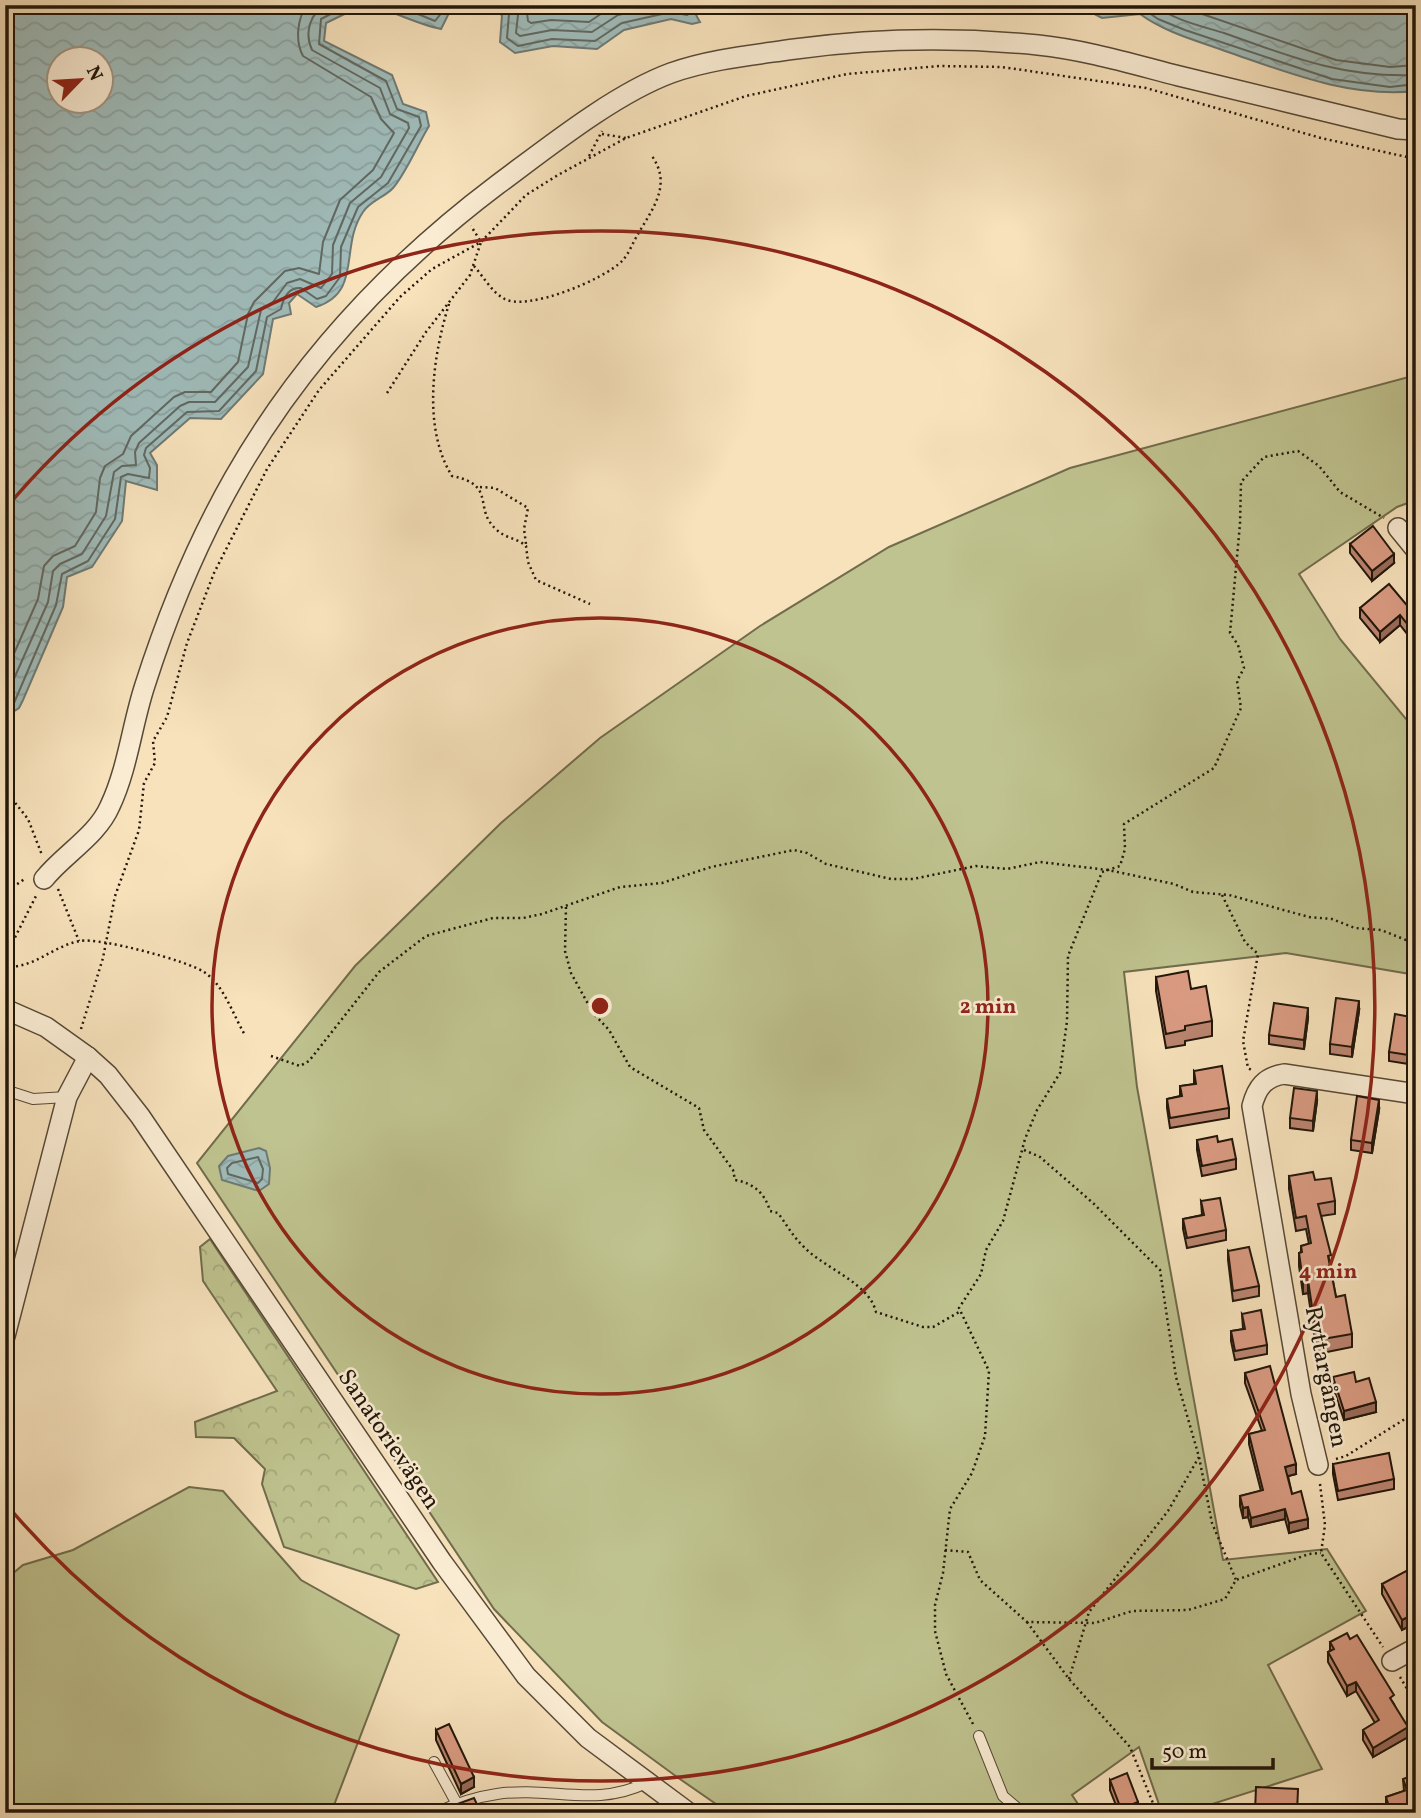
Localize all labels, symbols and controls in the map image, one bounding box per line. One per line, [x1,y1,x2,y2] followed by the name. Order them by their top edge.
[46,46,116,116] north arrow
[79,62,108,86] text: N
[960,993,1016,1022] text: 2 min
[588,994,612,1018] centre of rings
[1299,1258,1357,1287] text: 4 min
[1295,1303,1355,1451] street label: Ryttargången
[328,1363,448,1517] street label: Sanatorievägen
[1152,1727,1272,1771] scale bar
[1162,1738,1207,1767] text: 50 m

